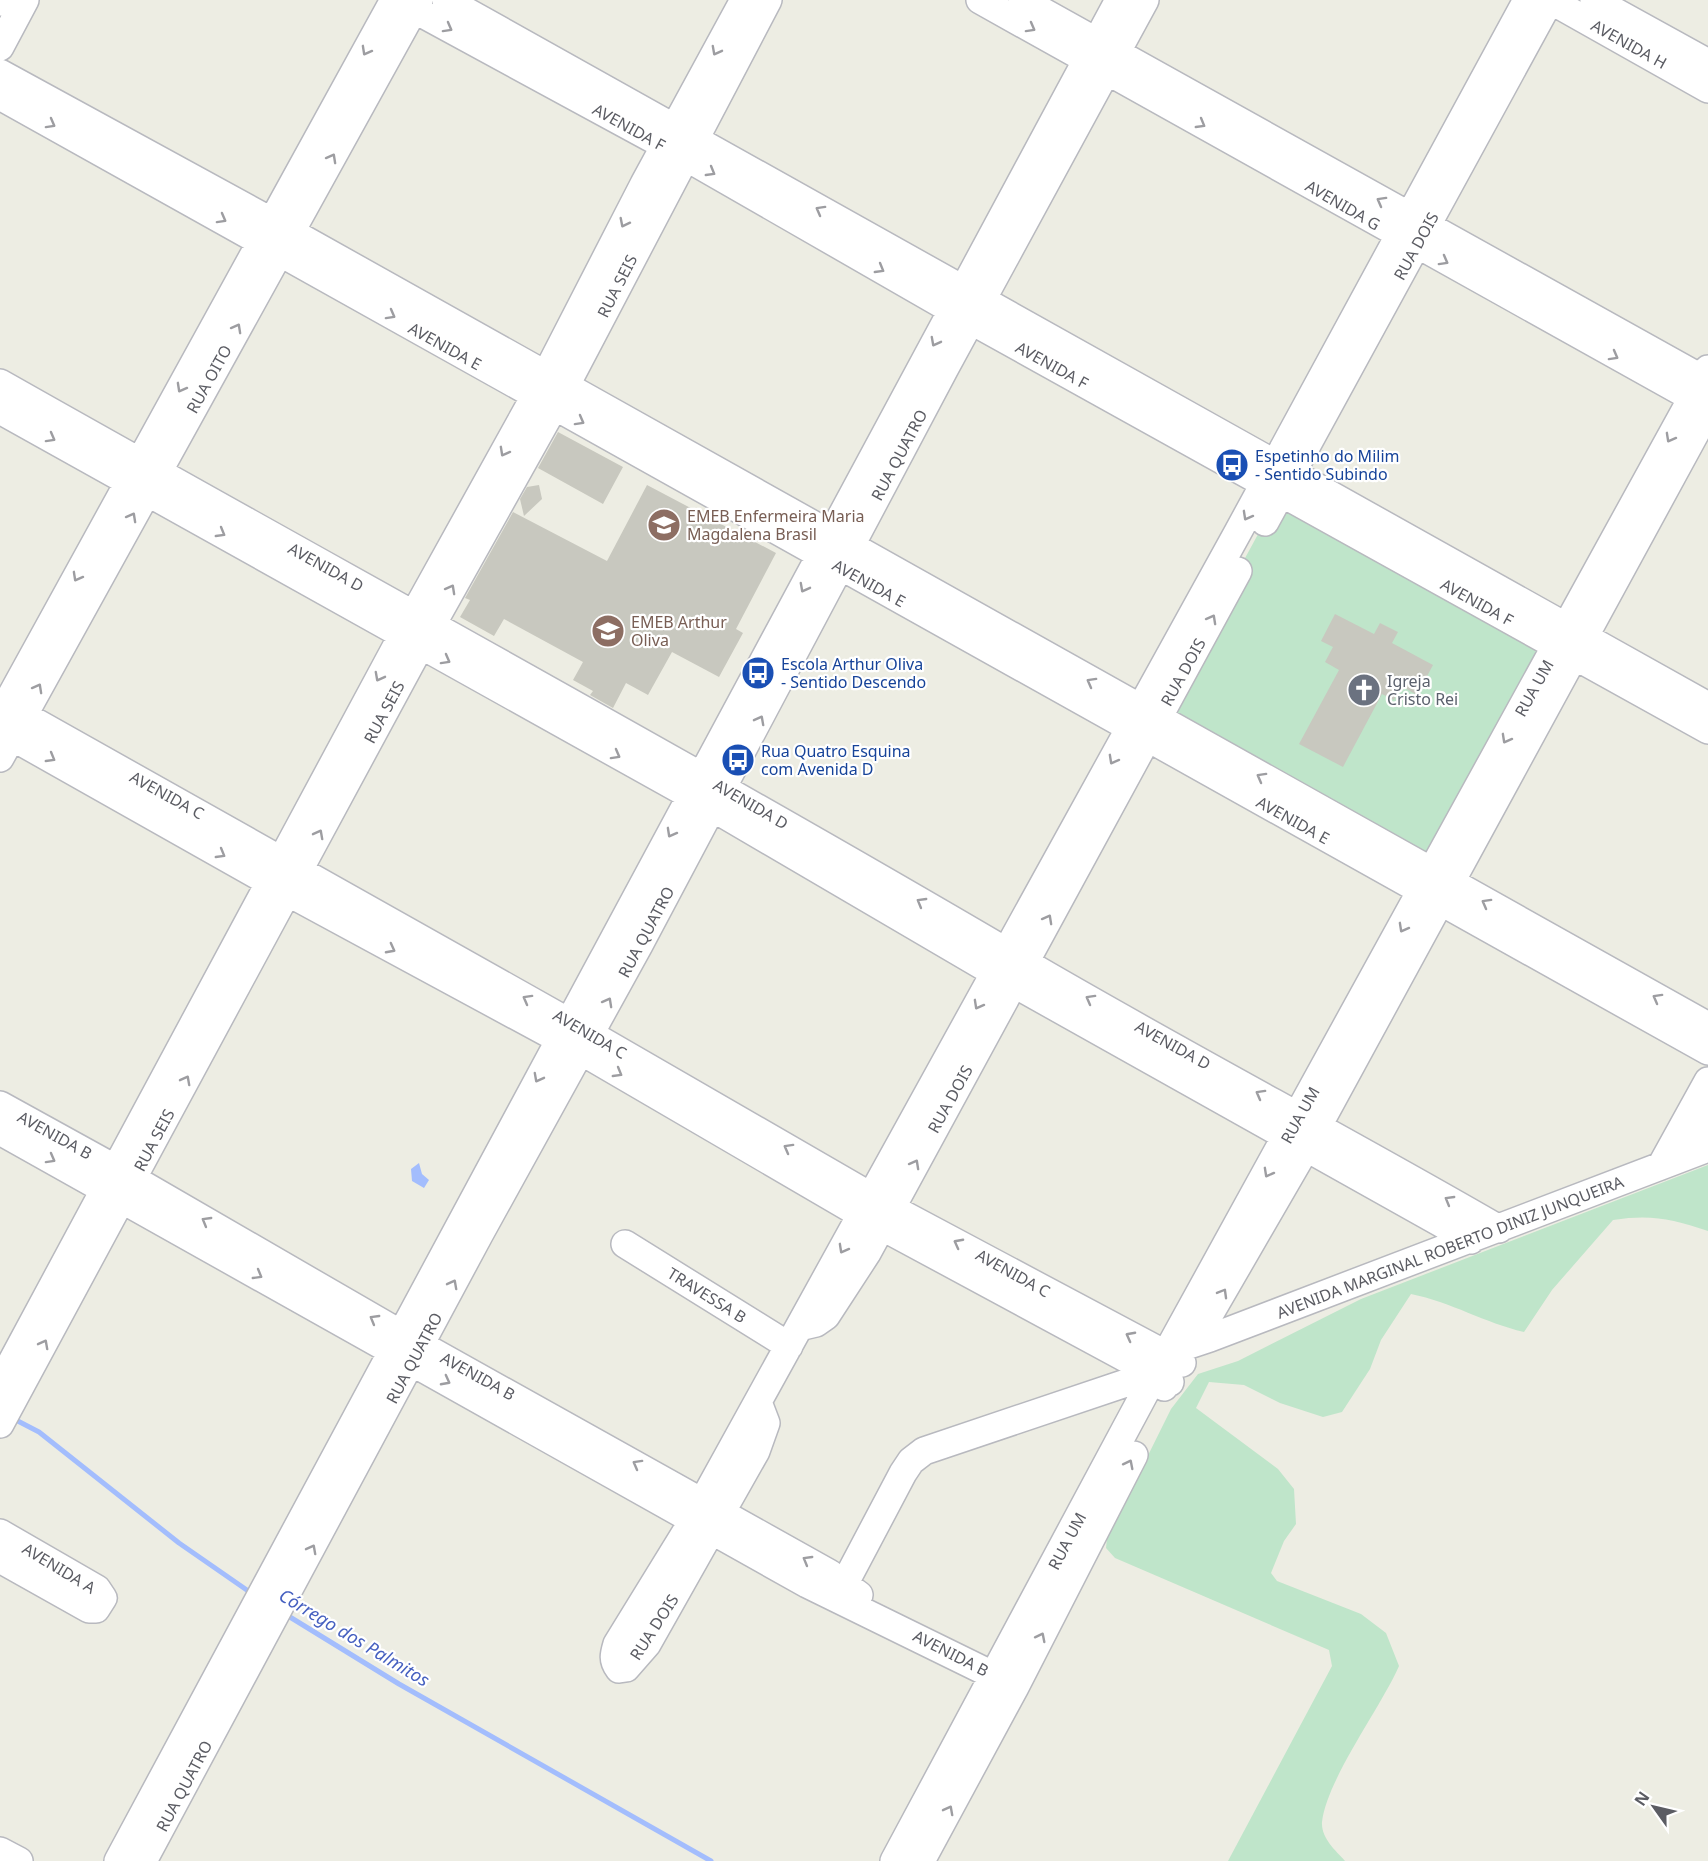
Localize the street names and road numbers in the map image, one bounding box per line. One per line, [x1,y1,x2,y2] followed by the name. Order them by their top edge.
[1587,14,1671,74] street label: AVENIDA H
[589,98,669,156] street label: AVENIDA F
[1302,175,1384,235] street label: AVENIDA G
[1388,208,1444,284] street label: RUA DOIS
[592,251,642,321] street label: RUA SEIS
[405,317,485,375] street label: AVENIDA E
[1012,336,1092,394] street label: AVENIDA F
[181,341,237,417] street label: RUA OITO
[866,406,932,504] street label: RUA QUATRO
[284,537,368,597] street label: AVENIDA D
[829,554,909,612] street label: AVENIDA E
[1437,573,1517,631] street label: AVENIDA F
[1155,634,1211,710] street label: RUA DOIS
[1509,656,1559,720] street label: RUA UM
[358,677,410,747] street label: RUA SEIS
[126,766,208,824] street label: AVENIDA C
[710,774,792,834] street label: AVENIDA D
[1253,791,1333,849] street label: AVENIDA E
[613,883,679,981] street label: RUA QUATRO
[549,1004,631,1064] street label: AVENIDA C
[1131,1015,1215,1075] street label: AVENIDA D
[922,1061,978,1137] street label: RUA DOIS
[1275,1083,1325,1147] street label: RUA UM
[128,1105,180,1175] street label: RUA SEIS
[14,1106,96,1164] street label: AVENIDA B
[1273,1170,1627,1324] street label: AVENIDA MARGINAL ROBERTO DINIZ JUNQUEIRA
[972,1244,1054,1302] street label: AVENIDA C
[663,1262,751,1328] street label: TRAVESSA B
[381,1309,447,1407] street label: RUA QUATRO
[437,1347,519,1405] street label: AVENIDA B
[1043,1508,1091,1574] street label: RUA UM
[18,1538,100,1599] street label: AVENIDA A
[625,1590,684,1664] street label: RUA DOIS
[910,1625,992,1681] street label: AVENIDA B
[151,1737,217,1835] street label: RUA QUATRO

